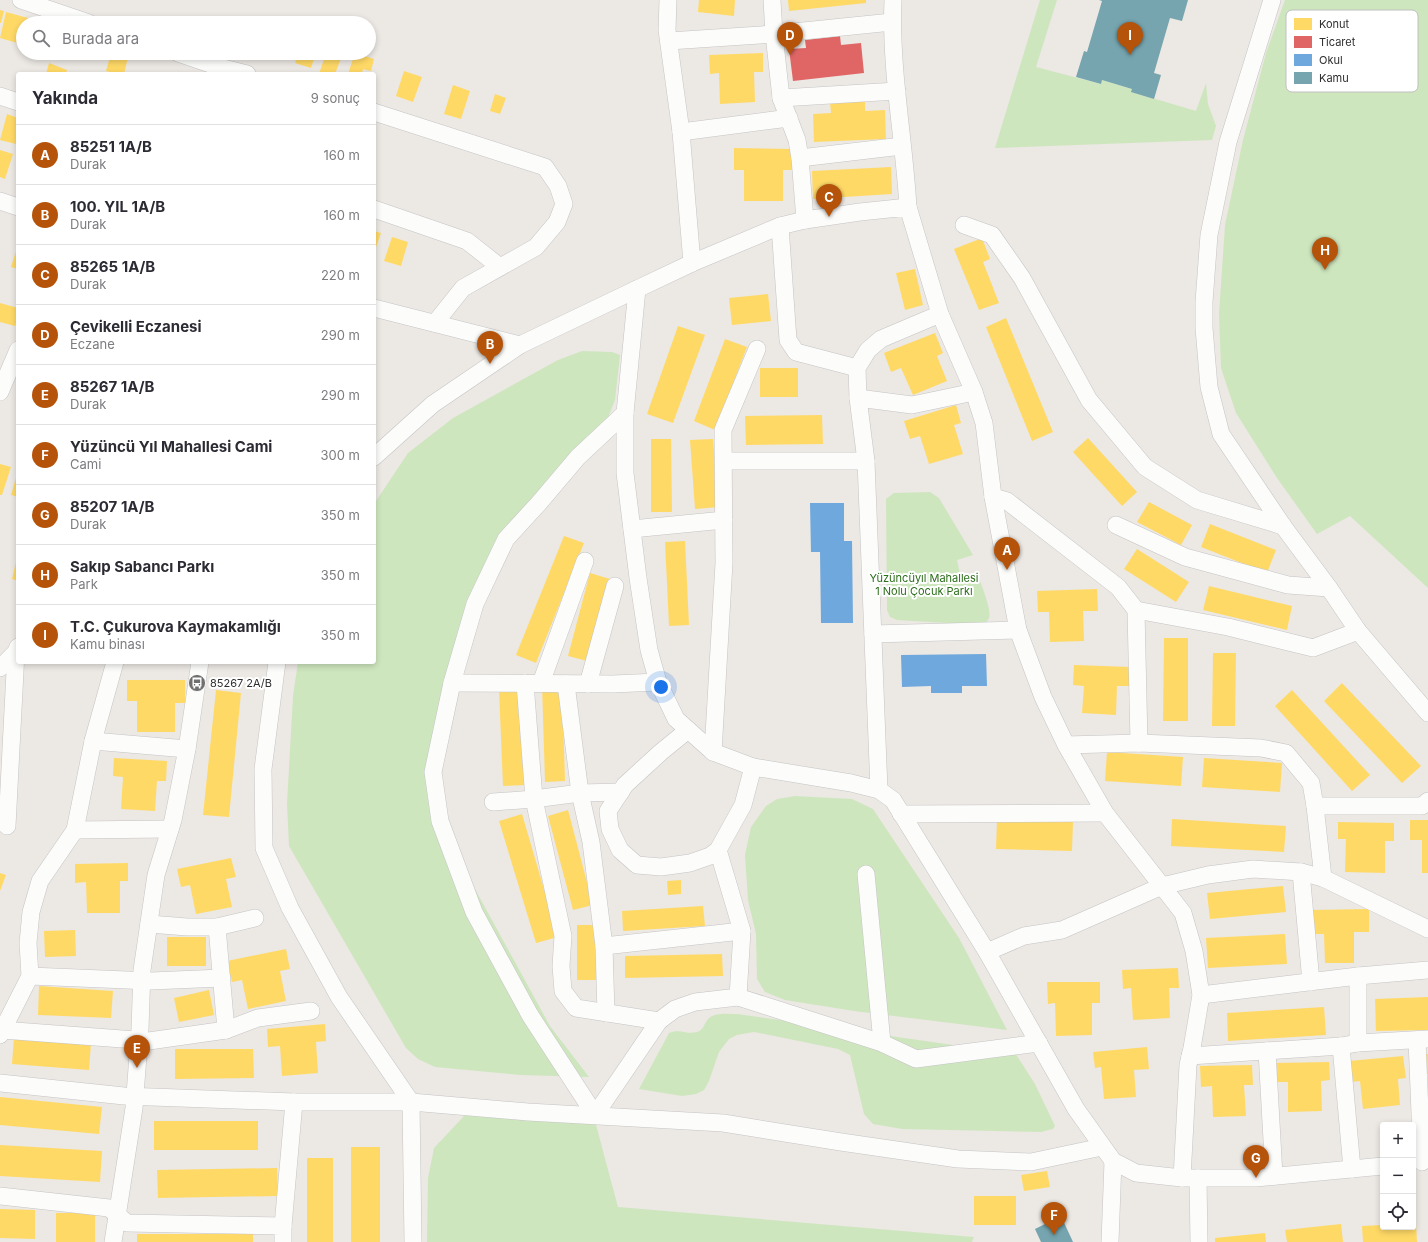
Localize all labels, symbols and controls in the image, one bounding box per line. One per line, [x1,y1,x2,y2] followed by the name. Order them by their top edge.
[1286,10,1418,92] legend
[16,16,376,60] search box
[1319,17,1350,31] text: Konut
[777,22,803,55] pin: D
[1117,22,1143,55] pin: I
[30,27,52,49] icon: search
[62,29,139,48] text: Burada ara
[1319,35,1356,49] text: Ticaret
[1319,53,1343,67] text: Okul
[1319,71,1349,85] text: Kamu
[32,88,98,108] text: Yakında
[311,90,360,106] text: 9 sonuç
[70,137,152,156] text: 85251 1A/B
[40,147,50,163] text: A
[323,147,360,163] text: 160 m
[70,156,106,172] text: Durak
[816,184,842,217] pin: C
[70,197,165,216] text: 100. YIL 1A/B
[41,207,49,223] text: B
[323,207,360,223] text: 160 m
[70,216,106,232] text: Durak
[1312,237,1338,270] pin: H
[70,257,155,276] text: 85265 1A/B
[40,267,50,283] text: C
[321,267,360,283] text: 220 m
[70,276,106,292] text: Durak
[70,317,202,336] text: Çevikelli Eczanesi
[40,327,50,343] text: D
[321,327,360,343] text: 290 m
[477,331,503,364] pin: B
[70,336,115,352] text: Eczane
[70,377,154,396] text: 85267 1A/B
[41,387,49,403] text: E
[321,387,360,403] text: 290 m
[70,396,106,412] text: Durak
[70,437,272,456] text: Yüzüncü Yıl Mahallesi Cami
[41,447,49,463] text: F
[321,447,360,463] text: 300 m
[70,456,101,472] text: Cami
[70,497,155,516] text: 85207 1A/B
[40,507,50,523] text: G
[321,507,360,523] text: 350 m
[70,516,106,532] text: Durak
[994,537,1020,570] pin: A
[70,557,214,576] text: Sakıp Sabancı Parkı
[40,567,50,583] text: H
[321,567,360,583] text: 350 m
[869,571,979,598] park label: Yüzüncüyıl Mahallesi 1 Nolu Çocuk Parkı
[70,576,98,592] text: Park
[70,617,281,636] text: T.C. Çukurova Kaymakamlığı
[43,627,47,643] text: I
[321,627,360,643] text: 350 m
[70,636,145,652] text: Kamu binası
[187,673,207,693] bus stop icon: 85267 2A/B
[210,676,272,690] place label: 85267 2A/B
[651,677,671,697] your location
[124,1035,150,1068] pin: E
[1380,1122,1416,1230] map controls
[1380,1122,1416,1158] button: +
[1243,1145,1269,1178] pin: G
[1380,1158,1416,1194] button: −
[1380,1194,1416,1230] button: locate
[1041,1202,1067,1235] pin: F

